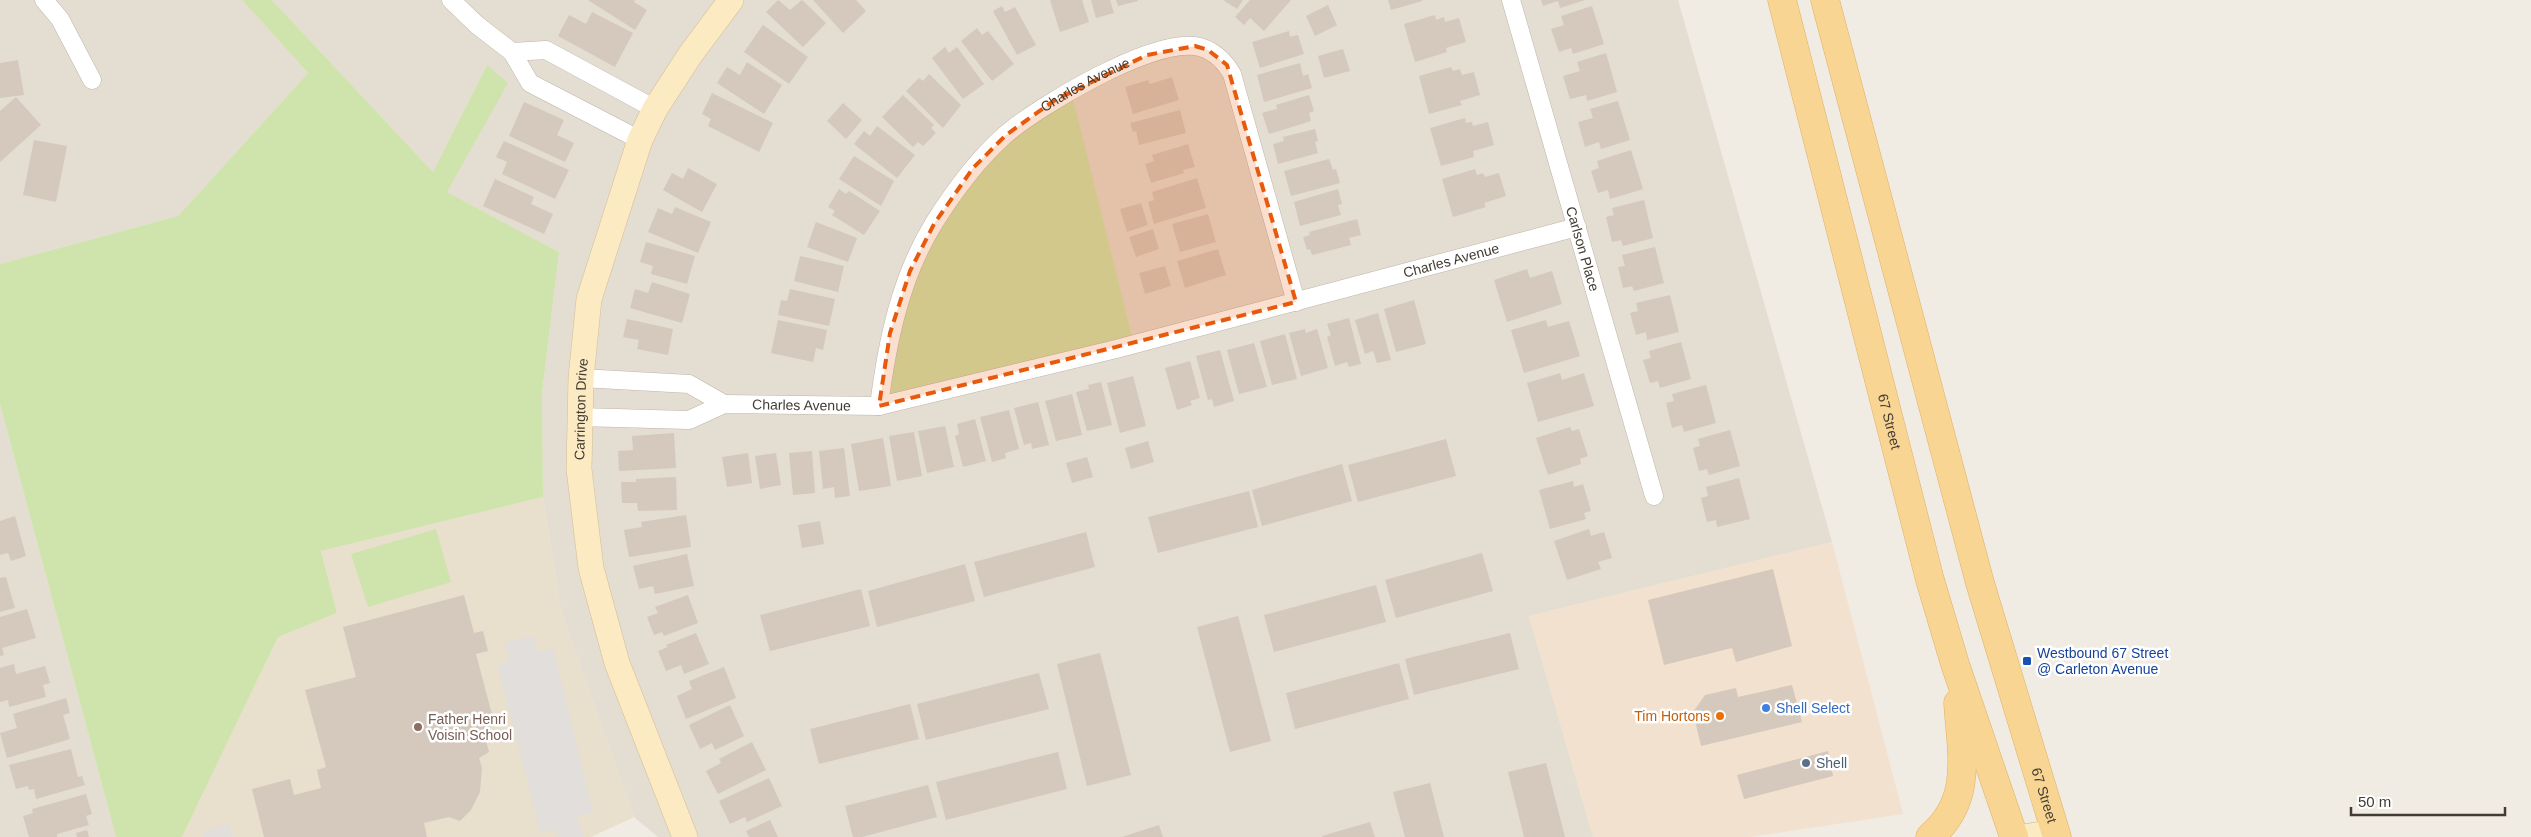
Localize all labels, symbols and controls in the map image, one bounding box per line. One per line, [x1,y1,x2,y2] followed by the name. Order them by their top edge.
[1038,54,1132,115] street label: Charles Avenue
[1563,205,1603,293] street label: Carlson Place
[1401,240,1501,281] street label: Charles Avenue
[571,357,591,460] street label: Carrington Drive
[1875,392,1904,451] street label: 67 Street
[752,396,851,414] street label: Charles Avenue
[2037,645,2168,677] place label: Westbound 67 Street @ Carleton Avenue
[2021,655,2033,667] marker: Westbound 67 Street @ Carleton Avenue
[1776,700,1850,716] place label: Shell Select
[1760,702,1772,714] marker: Shell Select
[1634,708,1710,724] place label: Tim Hortons
[1714,710,1726,722] marker: Tim Hortons
[428,711,512,743] place label: Father Henri Voisin School
[412,721,424,733] marker: Father Henri Voisin School
[1816,755,1847,771] place label: Shell
[1800,757,1812,769] marker: Shell
[2028,766,2060,825] street label: 67 Street
[2351,784,2505,816] scale bar
[2358,793,2391,810] text: 50 m

